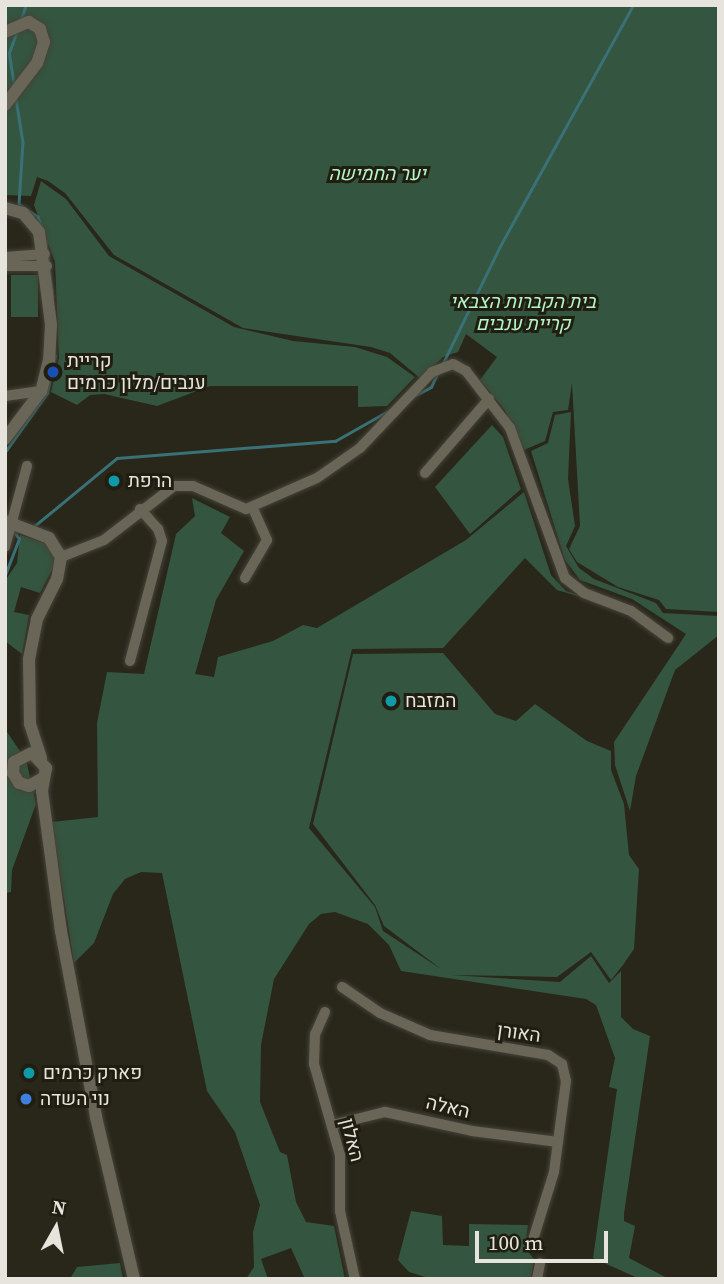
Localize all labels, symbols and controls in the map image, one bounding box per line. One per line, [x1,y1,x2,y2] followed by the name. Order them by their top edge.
[328,163,426,185] park label: יער החמישה
[450,291,596,335] park label: בית הקברות הצבאי קריית ענבים
[67,350,206,394] place label: קריית ענבים/מלון כרמים
[45,364,61,380] marker: קריית ענבים/מלון כרמים
[128,470,172,492] place label: הרפת
[106,473,122,489] marker: הרפת
[405,690,456,712] place label: המזבח
[383,693,399,709] marker: המזבח
[496,1019,542,1047] street label: האורן
[43,1062,142,1084] place label: פארק כרמים
[21,1065,37,1081] marker: פארק כרמים
[40,1088,110,1110] place label: נוי השדה
[18,1091,34,1107] marker: נוי השדה
[424,1091,472,1123] street label: האלה
[336,1116,368,1164] street label: האלון
[21,1193,91,1263] north arrow
[50,1193,68,1221] text: N
[479,1218,612,1262] scale bar
[488,1228,543,1257] text: 100 m

